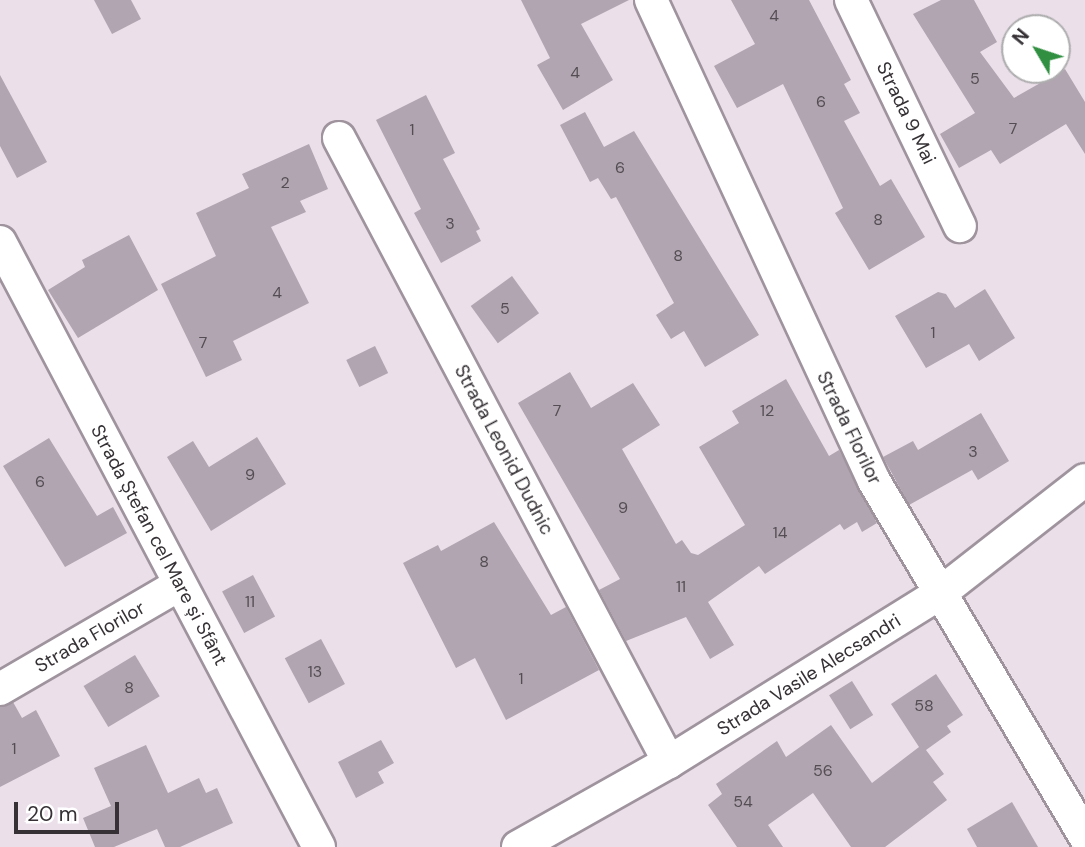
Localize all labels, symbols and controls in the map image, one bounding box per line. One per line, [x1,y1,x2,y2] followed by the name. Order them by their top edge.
[769,6,779,26] house number: 4
[1001,14,1071,84] north arrow
[1007,23,1035,50] text: N
[871,58,941,168] street label: Strada 9 Mai
[570,63,580,83] house number: 4
[970,69,980,89] house number: 5
[816,92,826,112] house number: 6
[1009,119,1017,139] house number: 7
[410,120,414,140] house number: 1
[615,158,625,178] house number: 6
[280,173,290,193] house number: 2
[873,210,883,230] house number: 8
[445,214,455,234] house number: 3
[673,246,683,266] house number: 8
[272,283,282,303] house number: 4
[500,299,510,319] house number: 5
[931,323,935,343] house number: 1
[199,333,207,353] house number: 7
[449,361,559,539] street label: Strada Leonid Dudnic
[812,368,886,488] street label: Strada Florilor
[553,401,561,421] house number: 7
[760,401,774,421] house number: 12
[86,421,232,669] street label: Strada Ștefan cel Mare și Sfânt
[968,442,978,462] house number: 3
[245,465,255,485] house number: 9
[35,472,45,492] house number: 6
[618,498,628,518] house number: 9
[773,523,787,543] house number: 14
[479,552,489,572] house number: 8
[676,577,686,597] house number: 11
[245,592,255,612] house number: 11
[31,596,149,678] street label: Strada Florilor
[713,609,905,741] street label: Strada Vasile Alecsandri
[308,662,322,682] house number: 13
[519,669,523,689] house number: 1
[124,678,134,698] house number: 8
[914,696,934,716] house number: 58
[12,739,16,759] house number: 1
[813,761,833,781] house number: 56
[18,788,122,832] scale bar
[733,792,753,812] house number: 54
[27,800,78,828] text: 20 m

